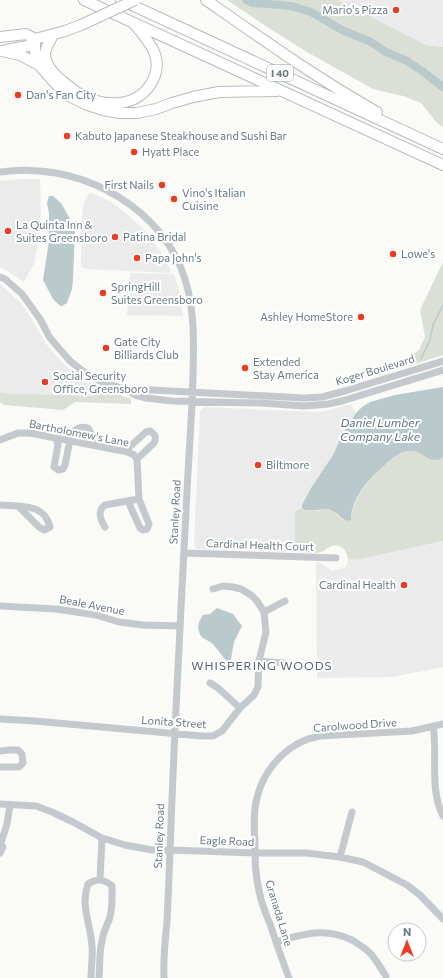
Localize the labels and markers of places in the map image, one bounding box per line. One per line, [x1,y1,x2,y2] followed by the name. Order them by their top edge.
[322,3,388,16] place label: Mario's Pizza
[391,5,401,15] marker: Mario's Pizza
[26,88,97,101] place label: Dan's Fan City
[13,90,23,100] marker: Dan's Fan City
[75,129,288,143] place label: Kabuto Japanese Steakhouse and Sushi Bar
[62,131,72,141] marker: Kabuto Japanese Steakhouse and Sushi Bar
[142,145,200,158] place label: Hyatt Place
[129,147,139,157] marker: Hyatt Place
[104,178,154,191] place label: First Nails
[157,180,167,190] marker: First Nails
[182,186,246,212] place label: Vino's Italian Cuisine
[169,194,179,204] marker: Vino's Italian Cuisine
[16,218,108,244] place label: La Quinta Inn & Suites Greensboro
[3,226,13,236] marker: La Quinta Inn & Suites Greensboro
[123,230,186,243] place label: Patina Bridal
[110,232,120,242] marker: Patina Bridal
[401,247,435,260] place label: Lowe's
[388,249,398,259] marker: Lowe's
[145,251,202,265] place label: Papa John's
[132,253,142,263] marker: Papa John's
[111,280,203,306] place label: SpringHill Suites Greensboro
[98,288,108,298] marker: SpringHill Suites Greensboro
[260,310,353,323] place label: Ashley HomeStore
[356,312,366,322] marker: Ashley HomeStore
[114,335,179,361] place label: Gate City Billiards Club
[101,343,111,353] marker: Gate City Billiards Club
[253,355,319,381] place label: Extended Stay America
[240,363,250,373] marker: Extended Stay America
[53,369,149,395] place label: Social Security Office, Greensboro
[40,377,50,387] marker: Social Security Office, Greensboro
[266,458,310,471] place label: Biltmore
[253,460,263,470] marker: Biltmore
[319,578,396,591] place label: Cardinal Health
[399,580,409,590] marker: Cardinal Health

